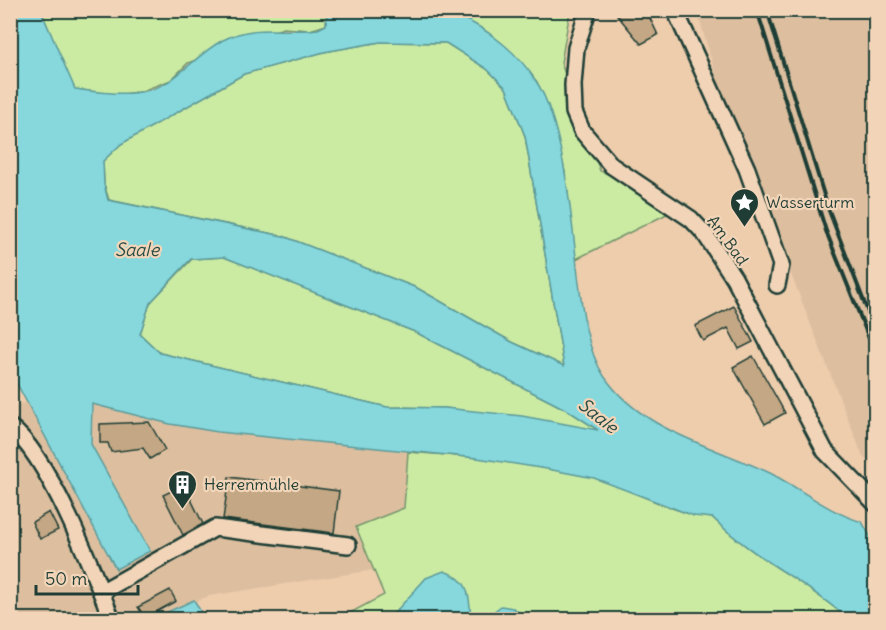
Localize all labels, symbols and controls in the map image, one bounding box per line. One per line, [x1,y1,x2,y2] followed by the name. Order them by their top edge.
[729,186,761,228] place icon: Wasserturm
[766,192,854,212] place label: Wasserturm
[703,211,753,269] street label: Am Bad
[115,238,160,261] water label: Saale
[574,393,624,439] water label: Saale
[167,468,199,510] building icon: Herrenmühle
[204,474,299,494] place label: Herrenmühle
[36,558,138,596] scale bar
[45,567,87,590] text: 50 m

